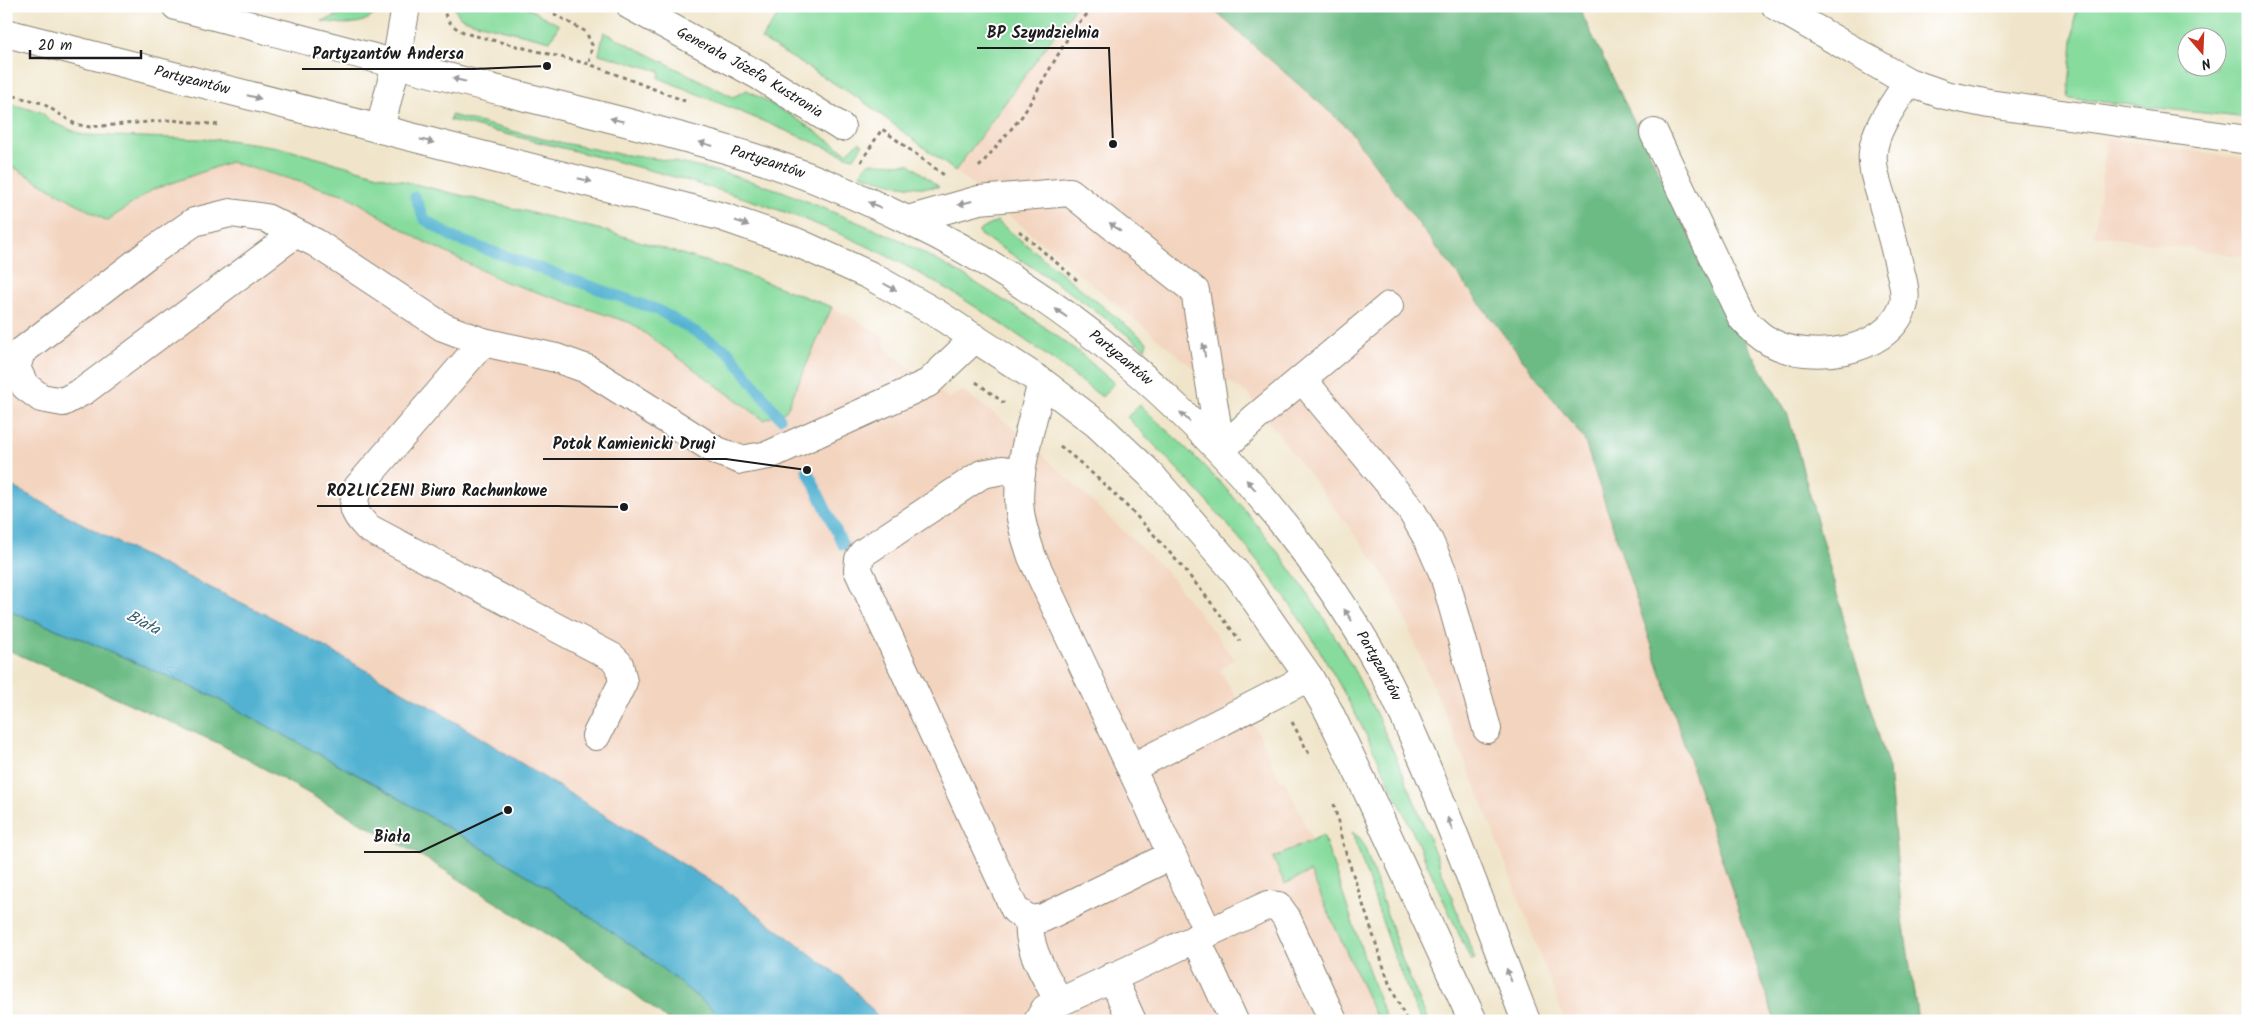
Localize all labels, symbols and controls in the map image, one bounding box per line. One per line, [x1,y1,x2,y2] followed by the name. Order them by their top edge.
[977,17,1109,48] callout: BP Szyndzielnia
[672,21,827,125] street label: Generała Józefa Kustronia
[987,21,1099,46] text: BP Szyndzielnia
[30,28,141,60] scale bar
[2176,28,2226,78] north arrow
[38,34,72,58] text: 20 m
[302,38,474,69] callout: Partyzantów Andersa
[312,42,464,67] text: Partyzantów Andersa
[2198,52,2214,75] text: N
[152,59,233,102] street label: Partyzantów
[452,76,467,84] one-way arrow
[247,93,262,101] one-way arrow
[609,116,624,124] one-way arrow
[420,137,435,145] one-way arrow
[727,139,809,186] street label: Partyzantów
[698,140,713,148] one-way arrow
[577,177,592,185] one-way arrow
[958,200,973,208] one-way arrow
[868,201,882,209] one-way arrow
[734,220,749,227] one-way arrow
[1109,222,1122,233] one-way arrow
[884,283,897,292] one-way arrow
[1054,308,1068,318] one-way arrow
[1083,324,1159,393] street label: Partyzantów
[1200,342,1208,358] one-way arrow
[1180,411,1192,423] one-way arrow
[543,428,726,459] callout: Potok Kamienicki Drugi
[553,432,716,457] text: Potok Kamienicki Drugi
[317,475,557,506] callout: ROZLICZENI Biuro Rachunkowe
[327,479,547,504] text: ROZLICZENI Biuro Rachunkowe
[1245,480,1257,492] one-way arrow
[122,604,166,643] water label: Biała
[1344,608,1353,622] one-way arrow
[1349,626,1408,706] street label: Partyzantów
[1446,816,1454,831] one-way arrow
[364,821,420,852] callout: Biała
[374,825,410,850] text: Biała
[1505,967,1513,982] one-way arrow

